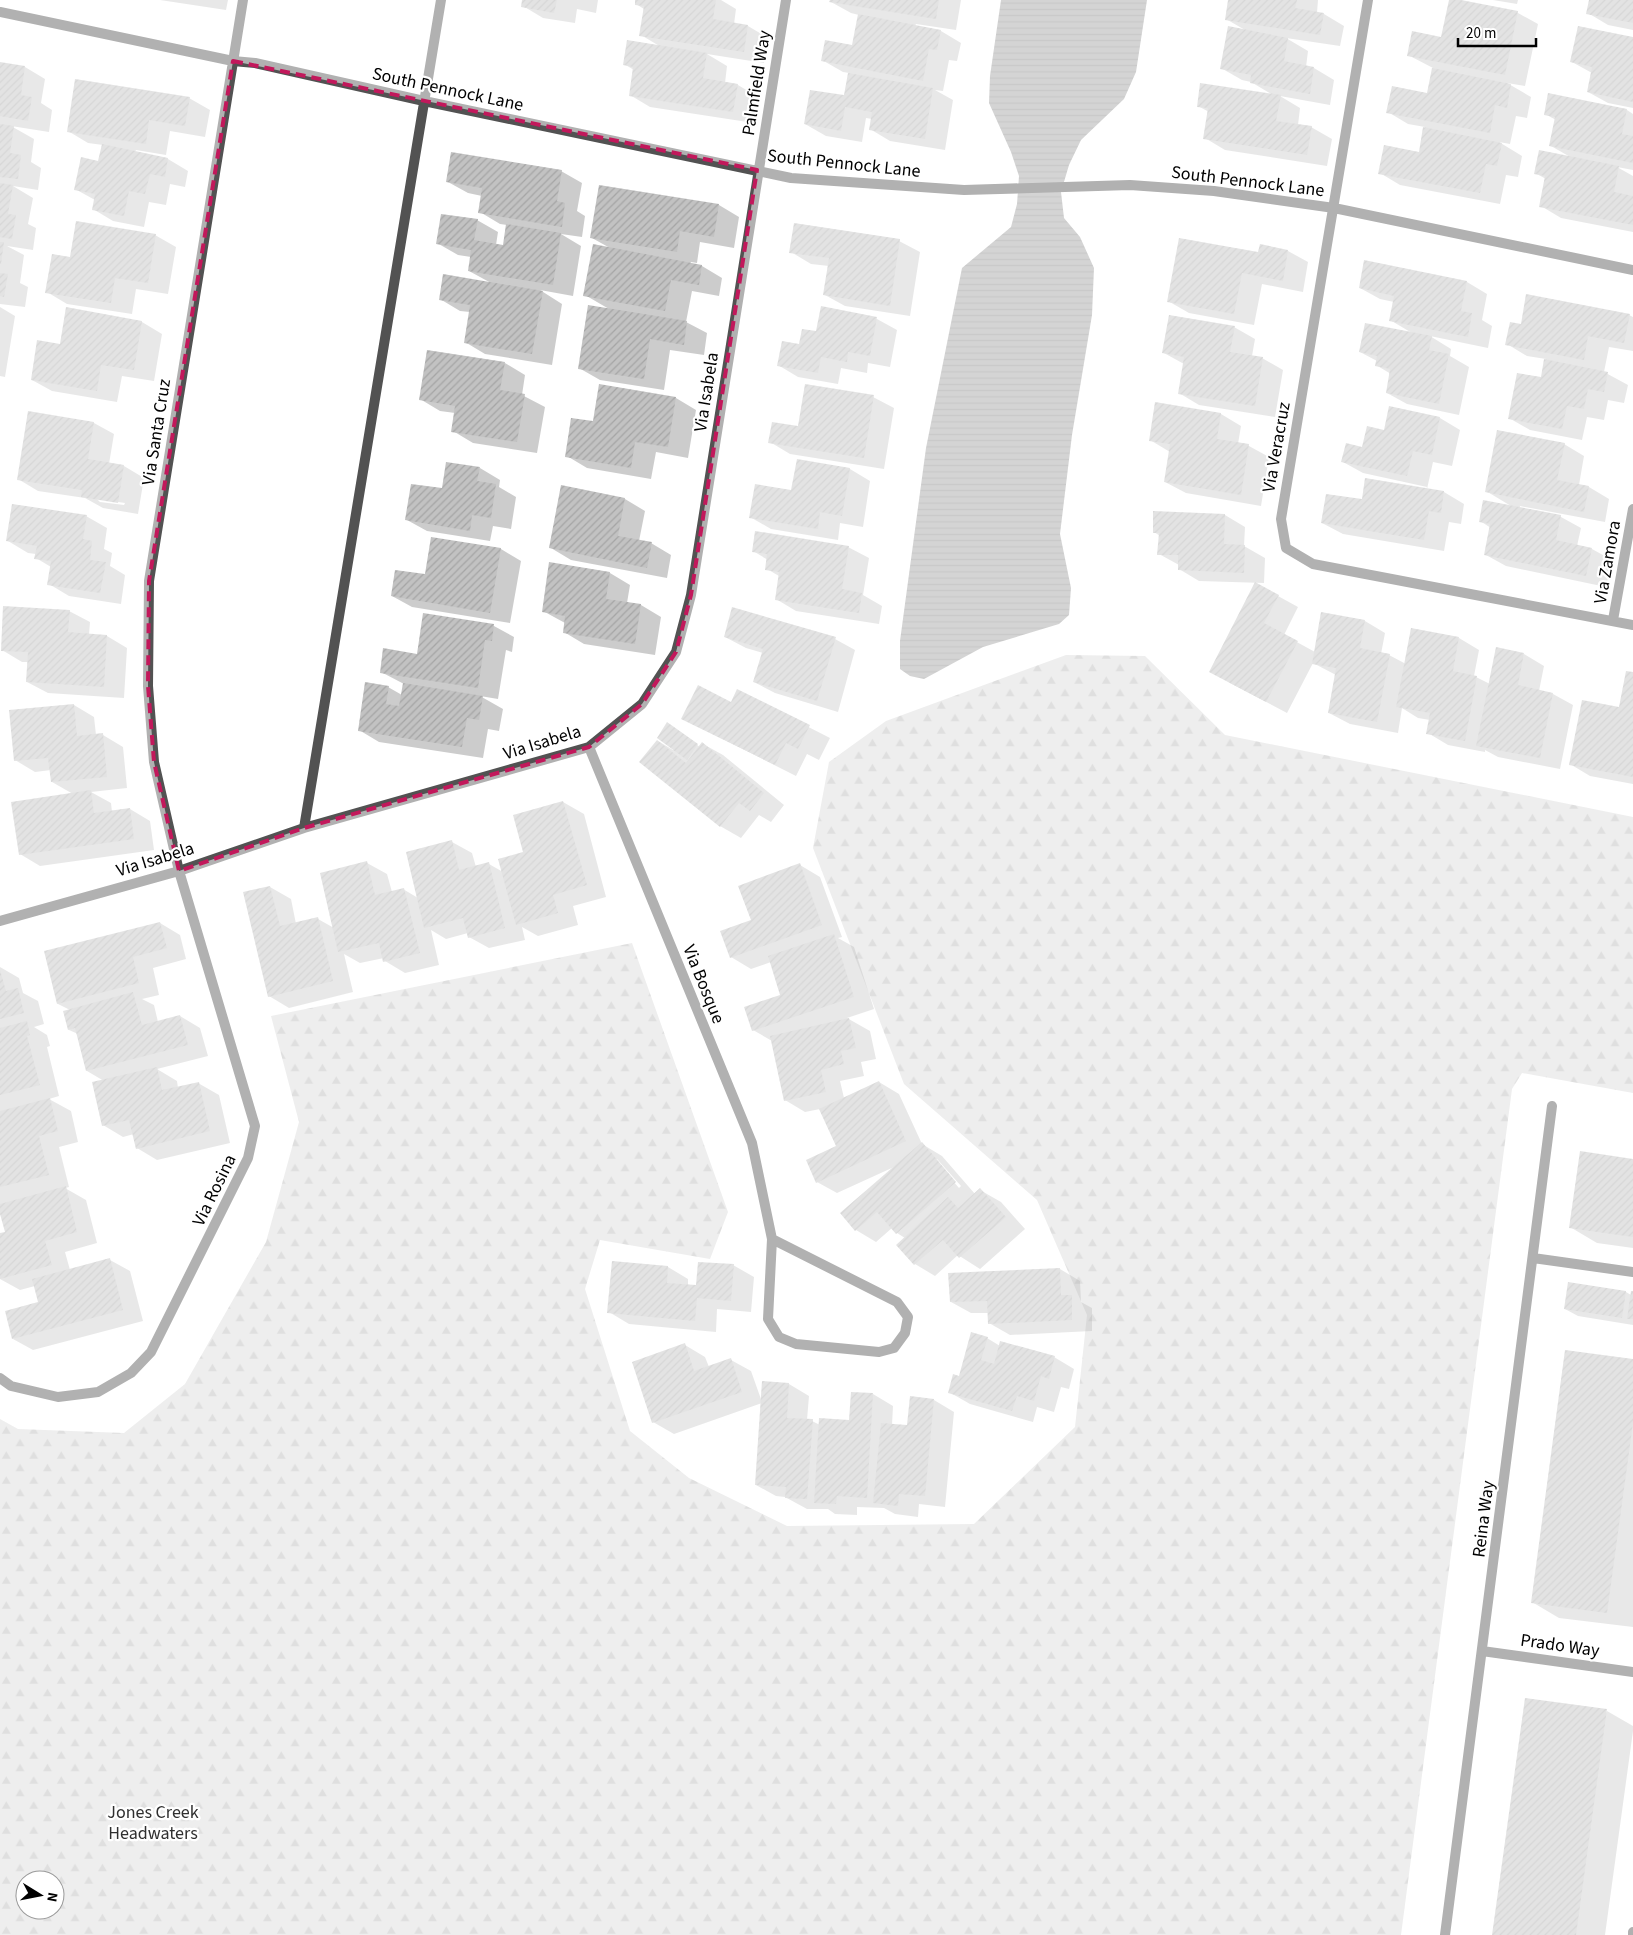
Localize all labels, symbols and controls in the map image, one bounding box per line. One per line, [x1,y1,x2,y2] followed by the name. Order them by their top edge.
[1458,15,1536,47] scale bar
[1466,23,1496,44] text: 20 m
[736,28,777,137] street label: Palmfield Way
[370,61,526,118] street label: South Pennock Lane
[766,143,922,184] street label: South Pennock Lane
[1170,160,1326,203] street label: South Pennock Lane
[688,350,725,434] street label: Via Isabela
[136,377,177,487] street label: Via Santa Cruz
[1256,400,1297,494] street label: Via Veracruz
[1588,518,1627,606] street label: Via Zamora
[500,719,584,766] street label: Via Isabela
[113,836,197,883] street label: Via Isabela
[676,941,731,1027] street label: Via Bosque
[186,1150,243,1230] street label: Via Rosina
[1466,1479,1501,1559] street label: Reina Way
[1519,1628,1602,1664] street label: Prado Way
[107,1800,199,1846] park label: Jones Creek Headwaters
[15,1870,65,1920] north arrow
[41,1891,62,1903] text: N

